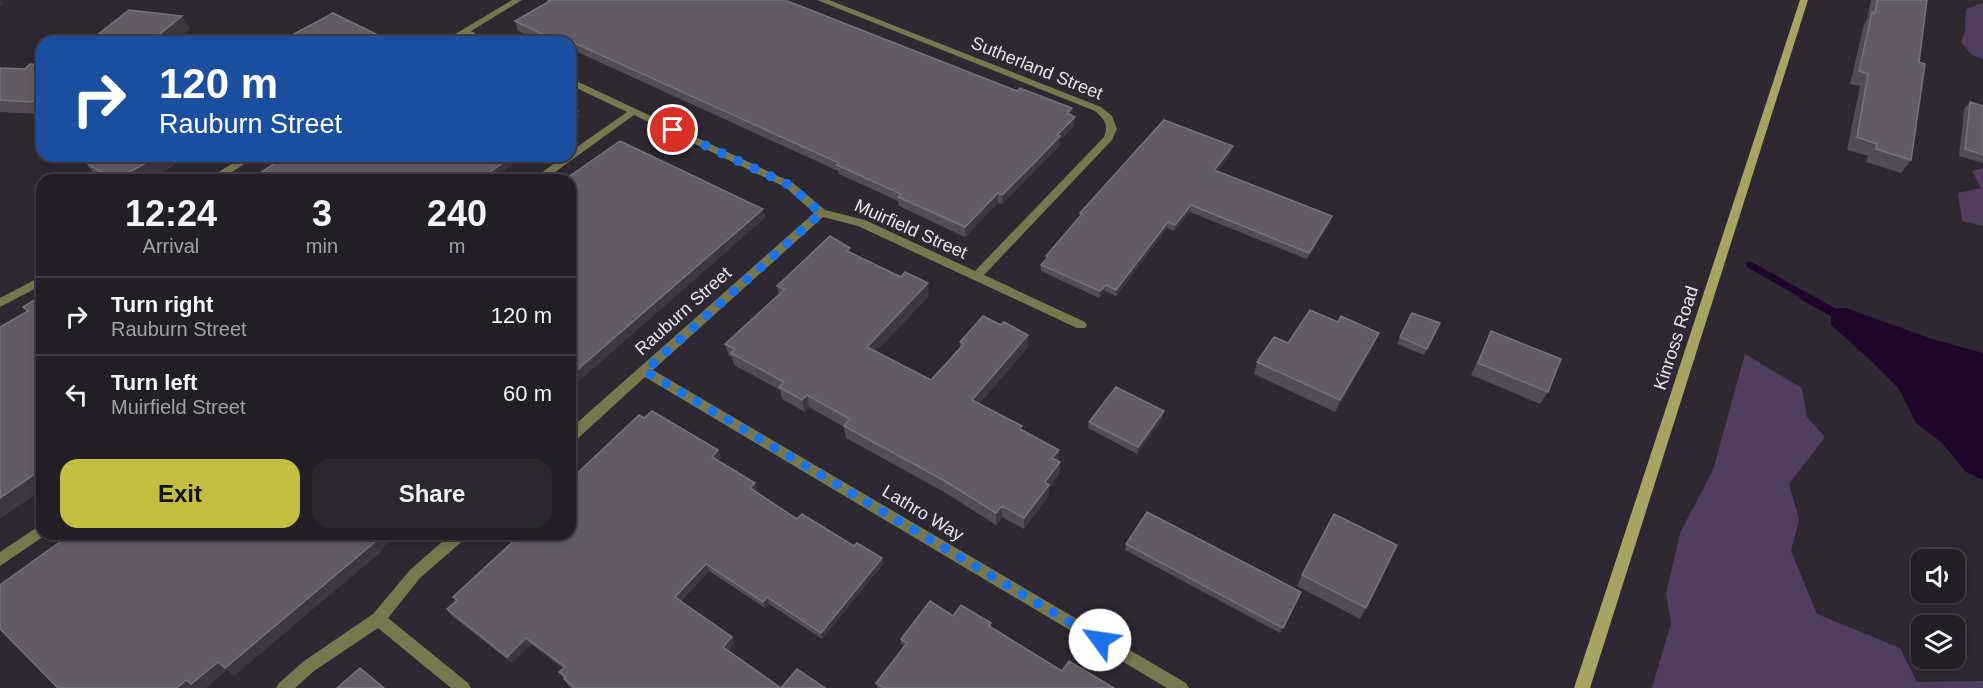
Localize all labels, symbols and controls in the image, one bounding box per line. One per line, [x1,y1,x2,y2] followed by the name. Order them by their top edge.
[968,32,1106,104] street label: Sutherland Street
[60,60,138,138] icon: right
[159,60,278,107] text: 120 m
[647,104,698,155] pin
[159,109,342,139] text: Rauburn Street
[656,113,689,146] icon: arrive
[125,193,217,234] text: 12:24
[312,193,332,234] text: 3
[427,193,487,234] text: 240
[852,195,970,263] street label: Muirfield Street
[143,235,199,257] text: Arrival
[306,235,338,257] text: min
[449,235,465,257] text: m
[631,263,735,359] street label: Rauburn Street
[1650,284,1702,392] street label: Kinross Road
[111,292,213,317] text: Turn right
[60,300,93,333] icon: right
[491,303,552,328] text: 120 m
[111,318,247,340] text: Rauburn Street
[111,370,197,395] text: Turn left
[60,378,93,411] icon: left
[503,381,552,406] text: 60 m
[111,396,246,418] text: Muirfield Street
[60,459,300,528] button: Exit
[312,459,552,528] button: Share
[879,481,967,545] street label: Lathro Way
[1911,549,1965,669] map controls
[1911,549,1965,603] button: sound
[1068,608,1132,672] position arrow
[1911,615,1965,669] button: layers

